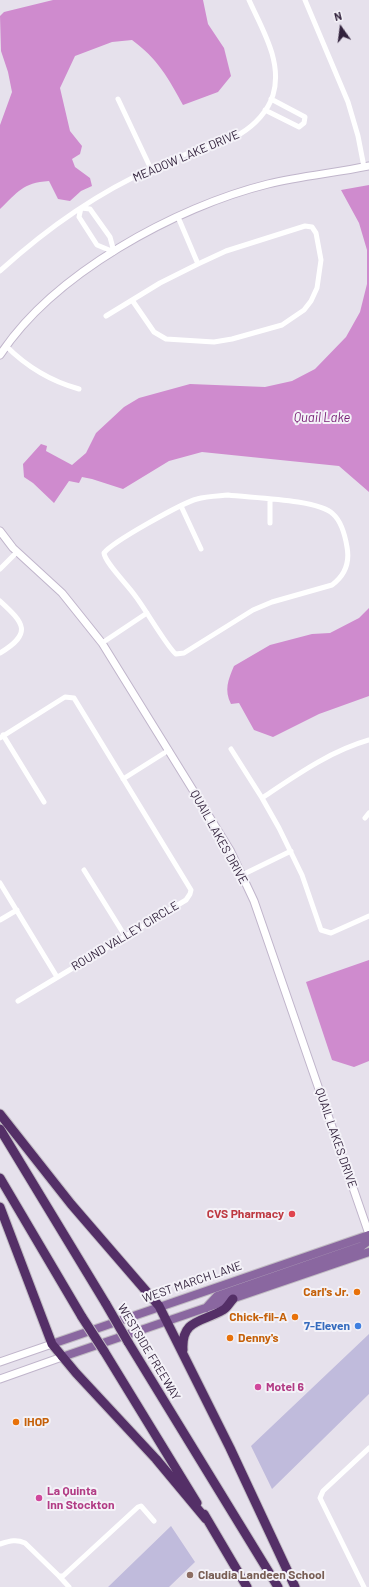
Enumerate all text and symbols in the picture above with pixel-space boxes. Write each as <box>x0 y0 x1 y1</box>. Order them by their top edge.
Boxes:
north arrow <box>321 8 361 48</box>
text: N <box>333 9 343 23</box>
street label: MEADOW LAKE DRIVE <box>131 127 241 185</box>
water label: Quail Lake <box>294 410 350 426</box>
street label: QUAIL LAKES DRIVE <box>187 788 251 886</box>
street label: ROUND VALLEY CIRCLE <box>69 898 181 974</box>
street label: QUAIL LAKES DRIVE <box>312 1086 360 1190</box>
place label: CVS Pharmacy <box>207 1207 284 1221</box>
marker: CVS Pharmacy <box>287 1209 297 1219</box>
street label: WEST MARCH LANE <box>140 1258 244 1306</box>
place label: Carl's Jr. <box>303 1285 349 1299</box>
marker: Carl's Jr. <box>352 1287 362 1297</box>
street label: WESTSIDE FREEWAY <box>115 1301 183 1403</box>
place label: Chick-fil-A <box>229 1310 287 1324</box>
marker: Chick-fil-A <box>290 1312 300 1322</box>
place label: 7-Eleven <box>304 1319 350 1333</box>
marker: 7-Eleven <box>353 1321 363 1331</box>
place label: Denny's <box>238 1331 279 1345</box>
marker: Denny's <box>225 1333 235 1343</box>
place label: Motel 6 <box>266 1380 304 1394</box>
marker: Motel 6 <box>253 1382 263 1392</box>
place label: IHOP <box>24 1415 49 1429</box>
marker: IHOP <box>11 1417 21 1427</box>
place label: La Quinta Inn Stockton <box>47 1484 115 1512</box>
marker: La Quinta Inn Stockton <box>34 1493 44 1503</box>
place label: Claudia Landeen School <box>198 1568 325 1582</box>
marker: Claudia Landeen School <box>185 1570 195 1580</box>

